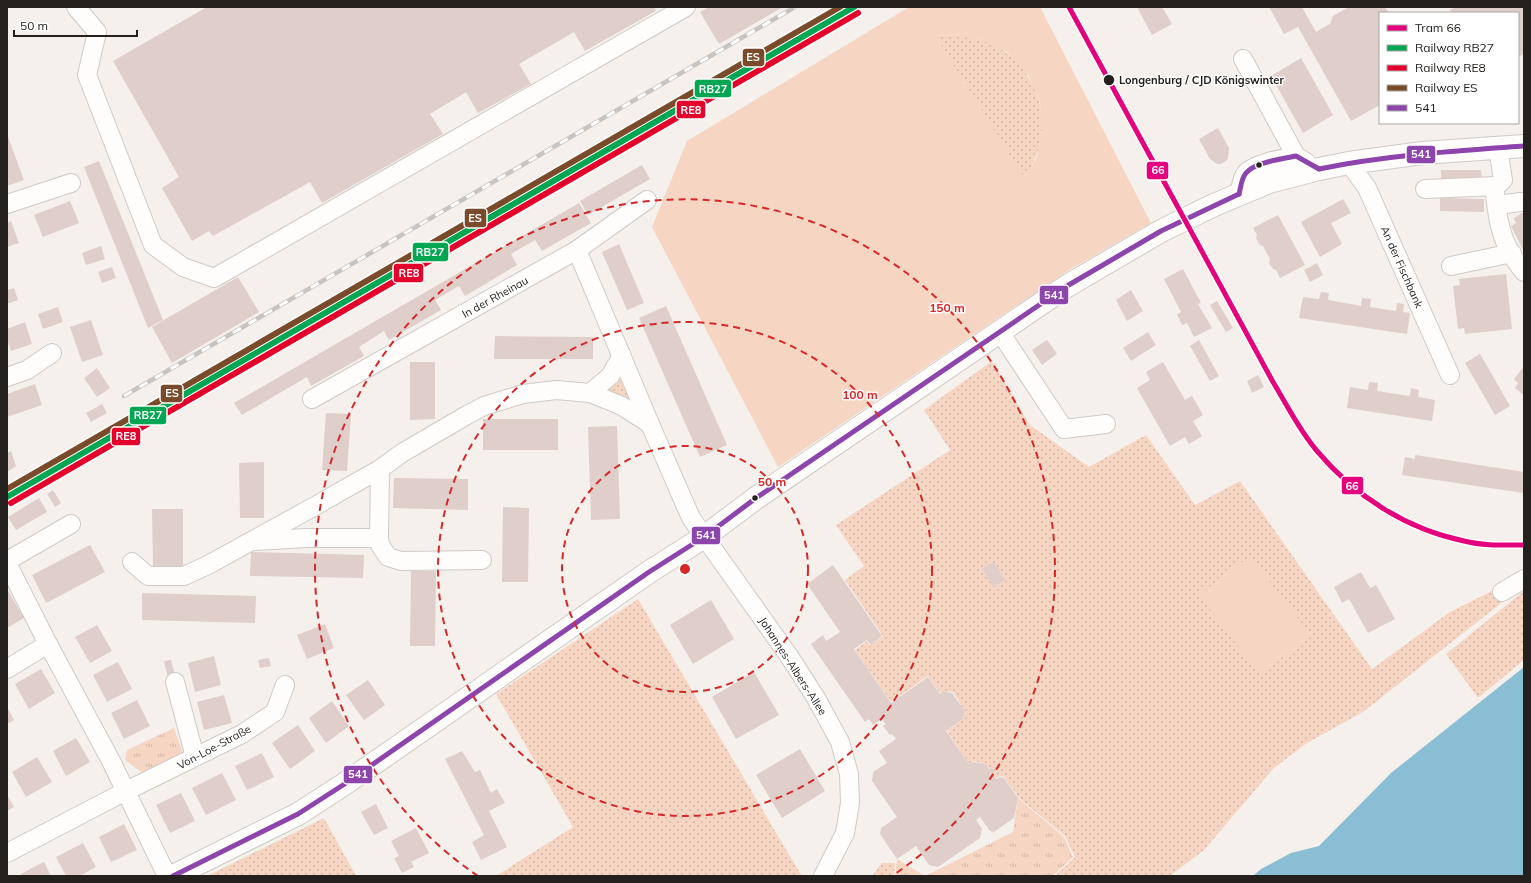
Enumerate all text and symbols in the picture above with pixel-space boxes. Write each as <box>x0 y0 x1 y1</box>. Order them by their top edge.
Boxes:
scale bar <box>14 12 137 38</box>
legend <box>1379 12 1519 124</box>
text: 50 m <box>20 18 48 33</box>
text: Tram 66 <box>1415 20 1461 35</box>
text: Railway RB27 <box>1415 40 1494 55</box>
line badge: ES <box>742 48 765 67</box>
text: ES <box>746 50 760 64</box>
text: Railway RE8 <box>1415 60 1486 75</box>
marker: Longenburg / CJD Königswinter <box>1102 73 1116 87</box>
place label: Longenburg / CJD Königswinter <box>1119 73 1284 87</box>
line badge: RB27 <box>694 79 732 98</box>
text: Railway ES <box>1415 80 1478 95</box>
text: RB27 <box>699 82 728 96</box>
line badge: RE8 <box>676 100 706 119</box>
text: 541 <box>1415 100 1437 115</box>
text: RE8 <box>681 103 702 117</box>
line badge: 541 <box>1406 145 1436 164</box>
text: 541 <box>1411 147 1431 161</box>
unlabelled marker <box>1254 160 1264 170</box>
line badge: 66 <box>1146 161 1169 180</box>
text: 66 <box>1151 163 1165 177</box>
line badge: ES <box>464 208 487 228</box>
text: ES <box>468 211 482 225</box>
street label: An der Fischbank <box>1378 224 1426 310</box>
line badge: RB27 <box>412 242 449 262</box>
text: RB27 <box>416 245 445 259</box>
line badge: RE8 <box>393 263 424 283</box>
text: RE8 <box>399 266 420 280</box>
street label: In der Rheinau <box>459 273 531 321</box>
line badge: 541 <box>1039 285 1069 305</box>
text: 541 <box>1044 288 1064 302</box>
text: 150 m <box>929 300 965 315</box>
line badge: ES <box>160 384 183 403</box>
text: ES <box>165 386 179 400</box>
text: 100 m <box>842 387 878 402</box>
line badge: RB27 <box>129 406 167 425</box>
text: RB27 <box>134 408 163 422</box>
line badge: RE8 <box>111 427 141 446</box>
text: RE8 <box>116 429 137 443</box>
text: 50 m <box>758 474 786 489</box>
line badge: 66 <box>1341 476 1364 495</box>
text: 66 <box>1345 479 1359 493</box>
unlabelled marker <box>750 493 760 503</box>
line badge: 541 <box>691 526 721 545</box>
text: 541 <box>696 528 716 542</box>
centre of rings <box>678 562 692 576</box>
street label: Johannes-Albers-Allee <box>756 614 830 718</box>
street label: Von-Loe-Straße <box>175 722 253 772</box>
line badge: 541 <box>343 765 373 784</box>
text: 541 <box>348 767 368 781</box>

